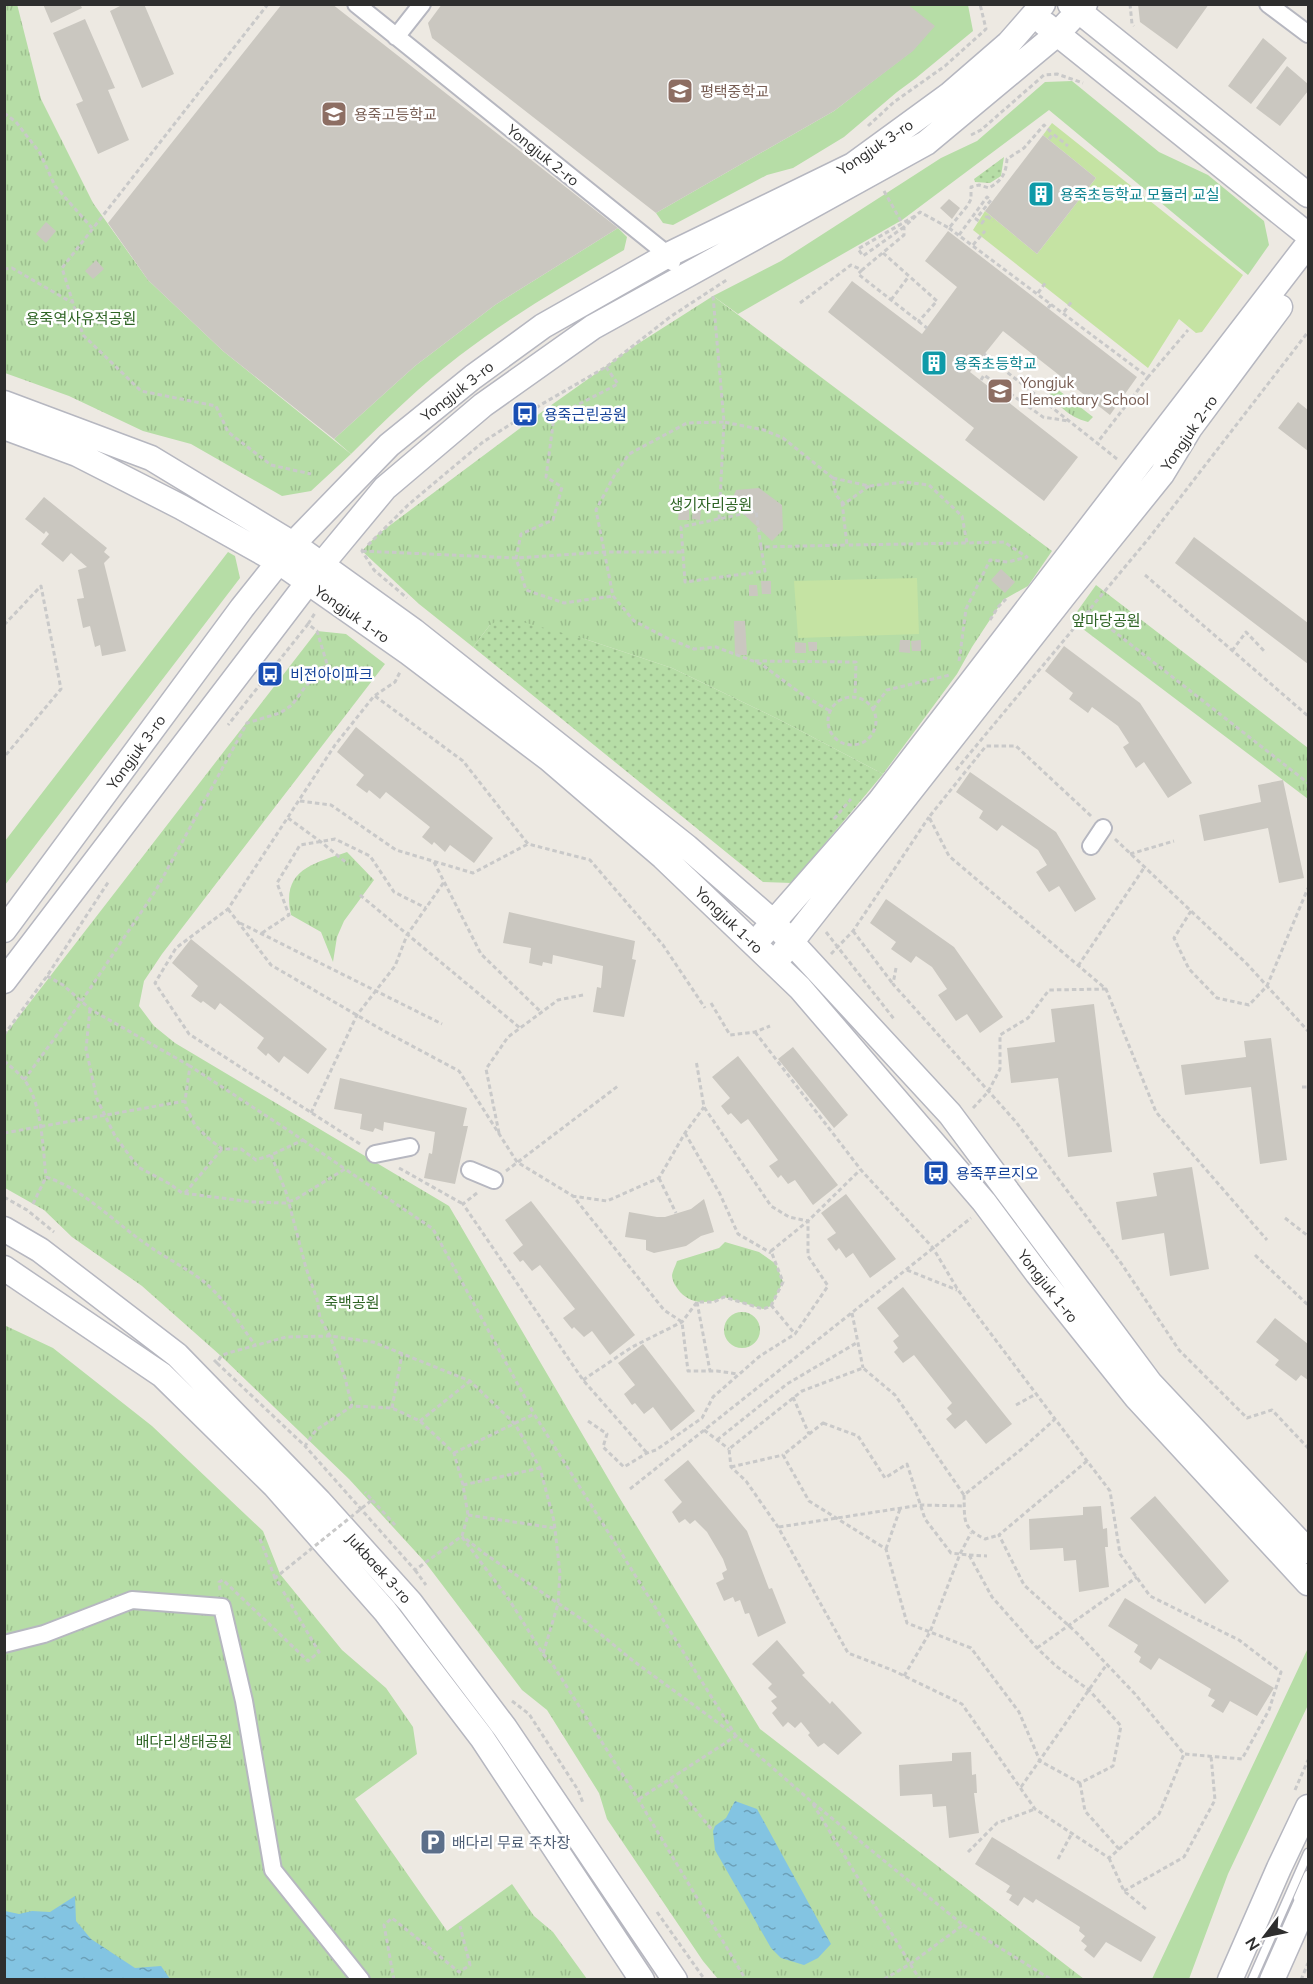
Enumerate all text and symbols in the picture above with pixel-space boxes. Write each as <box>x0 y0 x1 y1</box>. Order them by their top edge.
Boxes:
school or university icon: 평택중학교 <box>665 76 695 106</box>
place label: 평택중학교 <box>700 82 769 101</box>
school or university icon: 용죽고등학교 <box>319 99 349 129</box>
place label: 용죽고등학교 <box>354 105 437 124</box>
street label: Yongjuk 3-ro <box>833 115 917 180</box>
street label: Yongjuk 2-ro <box>502 119 583 190</box>
building icon: 용죽초등학교 모듈러 교실 <box>1026 179 1056 209</box>
place label: 용죽초등학교 모듈러 교실 <box>1060 185 1220 204</box>
park label: 용죽역사유적공원 <box>26 309 136 328</box>
building icon: 용죽초등학교 <box>919 348 949 378</box>
place label: 용죽초등학교 <box>954 354 1037 373</box>
street label: Yongjuk 3-ro <box>416 357 497 426</box>
place label: Yongjuk Elementary School <box>1019 373 1149 409</box>
school or university icon: Yongjuk Elementary School <box>985 376 1015 406</box>
street label: Yongjuk 2-ro <box>1156 391 1221 475</box>
bus stop icon: 용죽근린공원 <box>510 399 540 429</box>
place label: 용죽근린공원 <box>544 405 627 424</box>
park label: 생기자리공원 <box>670 495 752 514</box>
street label: Yongjuk 1-ro <box>310 581 393 647</box>
park label: 앞마당공원 <box>1071 611 1141 630</box>
bus stop icon: 비전아이파크 <box>255 659 285 689</box>
place label: 비전아이파크 <box>290 665 373 684</box>
street label: Yongjuk 3-ro <box>102 711 169 794</box>
street label: Yongjuk 1-ro <box>690 882 767 957</box>
bus stop icon: 용죽푸르지오 <box>921 1158 951 1188</box>
place label: 용죽푸르지오 <box>956 1164 1039 1183</box>
street label: Yongjuk 1-ro <box>1013 1245 1082 1326</box>
park label: 죽백공원 <box>324 1293 380 1312</box>
street label: Jukbaek 3-ro <box>342 1529 416 1607</box>
park label: 배다리생태공원 <box>136 1732 232 1751</box>
parking icon: 배다리 무료 주차장 <box>418 1827 448 1857</box>
place label: 배다리 무료 주차장 <box>452 1833 570 1852</box>
north arrow <box>1235 1906 1295 1966</box>
text: N <box>1241 1934 1264 1954</box>

